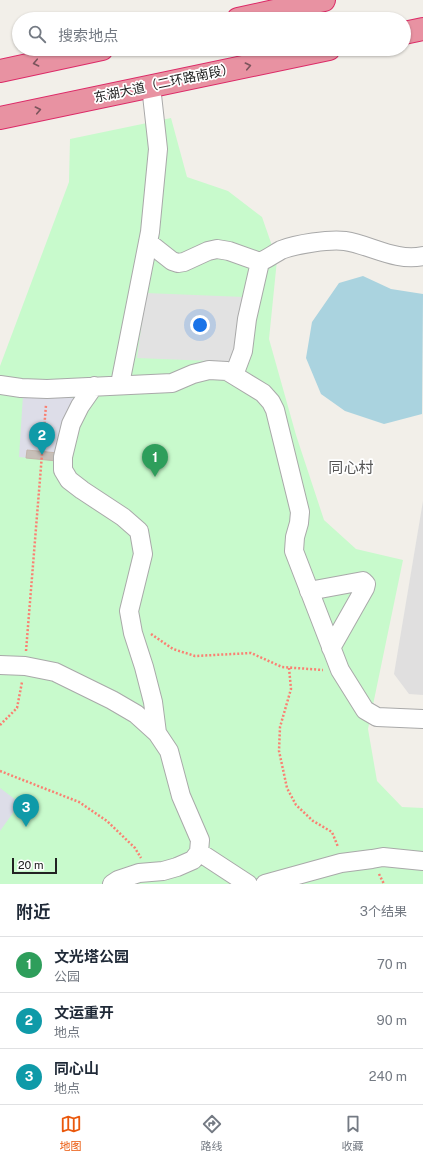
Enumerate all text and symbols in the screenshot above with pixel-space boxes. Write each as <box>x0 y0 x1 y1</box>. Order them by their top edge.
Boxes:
search box <box>12 12 411 56</box>
icon: search <box>26 23 48 45</box>
text: 搜索地点 <box>58 27 118 44</box>
one-way arrow <box>33 59 39 67</box>
street label: 东湖大道（二环路南段） <box>92 61 236 105</box>
one-way arrow <box>245 62 251 71</box>
one-way arrow <box>35 106 41 114</box>
your location <box>190 315 210 335</box>
pin: 2 <box>29 422 55 455</box>
pin: 1 <box>142 444 168 477</box>
district label: 同心村 <box>328 459 374 476</box>
pin: 3 <box>13 794 39 827</box>
scale bar <box>12 856 57 875</box>
text: 20 m <box>18 859 43 871</box>
text: 附近 <box>16 902 50 922</box>
text: 3个结果 <box>360 904 407 919</box>
text: 文光塔公园 <box>54 948 129 965</box>
text: 1 <box>26 957 32 972</box>
text: 70 m <box>377 957 407 972</box>
text: 公园 <box>54 969 80 984</box>
text: 文运重开 <box>54 1004 114 1021</box>
text: 2 <box>25 1013 33 1028</box>
text: 90 m <box>377 1013 407 1028</box>
text: 地点 <box>54 1025 80 1040</box>
text: 同心山 <box>54 1060 99 1077</box>
text: 3 <box>25 1069 33 1084</box>
text: 240 m <box>369 1069 407 1084</box>
text: 地点 <box>54 1081 80 1096</box>
tab: 地图 <box>60 1113 82 1153</box>
tab: 路线 <box>201 1113 223 1153</box>
tab: 收藏 <box>342 1113 364 1153</box>

